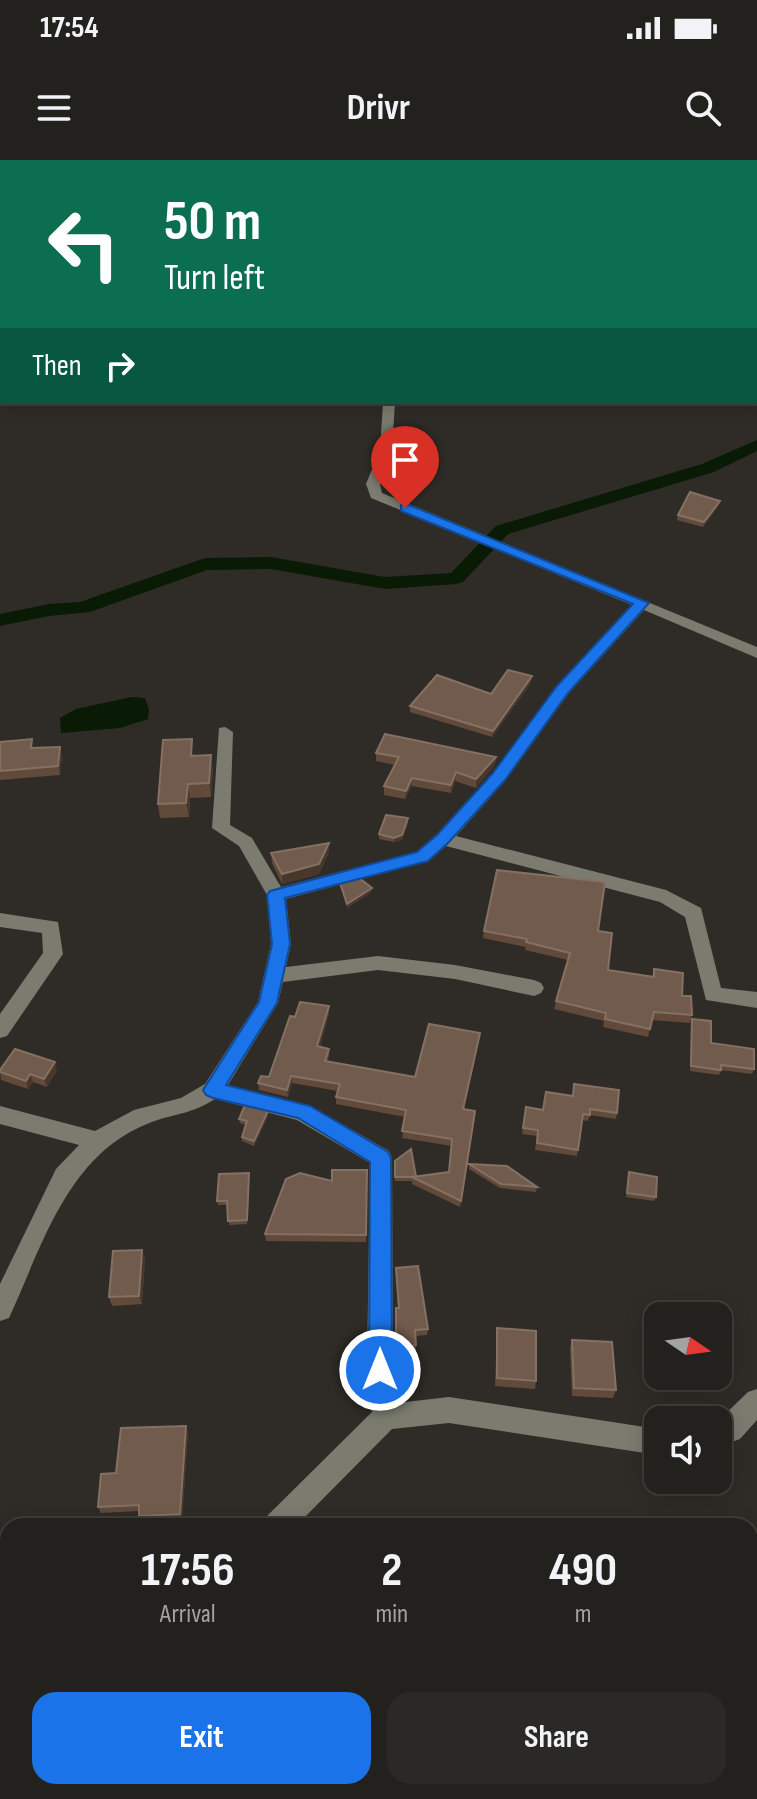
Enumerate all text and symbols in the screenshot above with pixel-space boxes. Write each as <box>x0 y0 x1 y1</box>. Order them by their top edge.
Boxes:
text: 17:54 <box>40 10 98 46</box>
icon: menu <box>32 86 76 130</box>
icon: search <box>681 86 725 130</box>
text: Drivr <box>347 87 410 130</box>
text: 50 m <box>164 189 261 256</box>
icon: left <box>32 192 136 296</box>
text: Turn left <box>164 257 265 300</box>
icon: right <box>98 344 142 388</box>
text: Then <box>32 348 82 384</box>
pin <box>371 426 439 508</box>
icon: arrive <box>383 438 427 482</box>
north arrow <box>644 1302 732 1390</box>
map controls <box>644 1302 732 1494</box>
position arrow <box>338 1328 422 1412</box>
button: sound <box>644 1406 732 1494</box>
text: 17:56 <box>141 1542 235 1599</box>
text: 2 <box>381 1542 402 1599</box>
text: 490 <box>549 1542 617 1599</box>
text: Arrival <box>160 1599 216 1630</box>
text: min <box>375 1599 408 1630</box>
text: m <box>575 1599 591 1630</box>
button: Exit <box>32 1692 371 1784</box>
button: Share <box>387 1692 726 1784</box>

